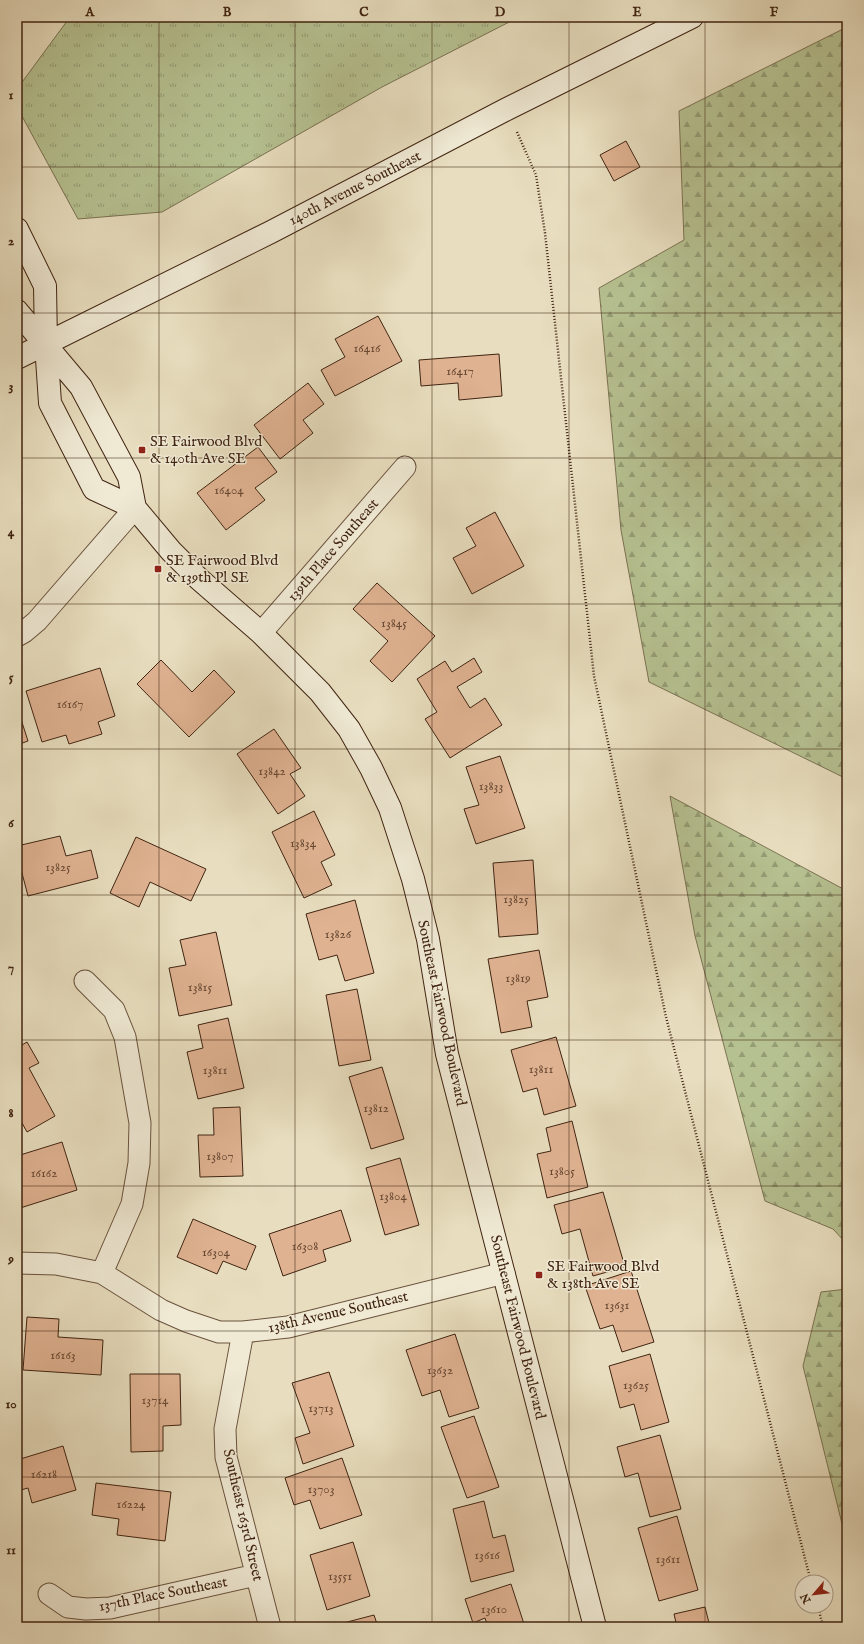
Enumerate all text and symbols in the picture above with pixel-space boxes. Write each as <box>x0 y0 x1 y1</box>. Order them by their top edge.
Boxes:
text: A <box>85 4 96 21</box>
text: B <box>223 4 232 21</box>
text: C <box>359 4 369 21</box>
text: D <box>495 4 506 21</box>
text: E <box>632 4 642 21</box>
text: F <box>770 4 779 21</box>
text: 1 <box>9 87 14 104</box>
street label: 140th Avenue Southeast <box>286 146 424 230</box>
text: 2 <box>8 233 14 250</box>
house number: 16416 <box>353 340 381 357</box>
house number: 16417 <box>446 363 474 380</box>
text: 3 <box>9 378 14 395</box>
place label: SE Fairwood Blvd & 140th Ave SE <box>150 432 263 468</box>
marker: SE Fairwood Blvd & 140th Ave SE <box>137 445 147 455</box>
house number: 16404 <box>214 482 244 499</box>
street label: 139th Place Southeast <box>283 495 383 605</box>
text: 4 <box>8 524 15 541</box>
place label: SE Fairwood Blvd & 139th Pl SE <box>166 551 279 587</box>
marker: SE Fairwood Blvd & 139th Pl SE <box>153 564 163 574</box>
house number: 13845 <box>381 615 407 632</box>
text: 5 <box>9 669 14 686</box>
house number: 16167 <box>57 696 83 713</box>
house number: 13842 <box>258 763 286 780</box>
house number: 13833 <box>479 778 503 795</box>
text: 6 <box>8 815 14 832</box>
house number: 13834 <box>290 835 317 852</box>
house number: 13825 <box>45 859 71 876</box>
house number: 13825 <box>503 891 529 908</box>
street label: Southeast Fairwood Boulevard <box>413 918 471 1109</box>
house number: 13826 <box>325 926 352 943</box>
text: 7 <box>8 960 14 977</box>
house number: 13819 <box>505 970 531 987</box>
house number: 13815 <box>188 979 212 996</box>
house number: 13811 <box>529 1061 553 1078</box>
house number: 13811 <box>203 1062 227 1079</box>
house number: 13812 <box>363 1100 389 1117</box>
text: 8 <box>8 1105 14 1122</box>
house number: 13807 <box>206 1148 234 1165</box>
house number: 13805 <box>549 1163 575 1180</box>
house number: 16162 <box>31 1165 57 1182</box>
house number: 13804 <box>379 1188 407 1205</box>
street label: Southeast Fairwood Boulevard <box>486 1233 550 1422</box>
house number: 16308 <box>292 1238 318 1255</box>
house number: 16304 <box>202 1244 231 1261</box>
text: 9 <box>7 1251 14 1268</box>
place label: SE Fairwood Blvd & 138th Ave SE <box>547 1257 660 1293</box>
marker: SE Fairwood Blvd & 138th Ave SE <box>534 1270 544 1280</box>
street label: 138th Avenue Southeast <box>266 1287 410 1337</box>
house number: 13631 <box>605 1297 630 1314</box>
house number: 16163 <box>50 1347 76 1364</box>
house number: 13632 <box>427 1362 453 1379</box>
house number: 13625 <box>623 1377 649 1394</box>
house number: 13714 <box>142 1392 169 1409</box>
text: 10 <box>5 1396 17 1413</box>
house number: 13713 <box>308 1400 334 1417</box>
street label: Southeast 163rd Street <box>219 1447 267 1583</box>
house number: 16218 <box>31 1466 57 1483</box>
house number: 13703 <box>307 1481 335 1498</box>
house number: 16224 <box>117 1496 146 1513</box>
text: 11 <box>6 1542 16 1559</box>
house number: 13616 <box>474 1547 500 1564</box>
house number: 13611 <box>656 1551 681 1568</box>
house number: 13551 <box>328 1568 352 1585</box>
street label: 137th Place Southeast <box>97 1572 229 1616</box>
north arrow <box>794 1574 834 1614</box>
text: N <box>797 1590 815 1607</box>
house number: 13610 <box>481 1601 507 1618</box>

